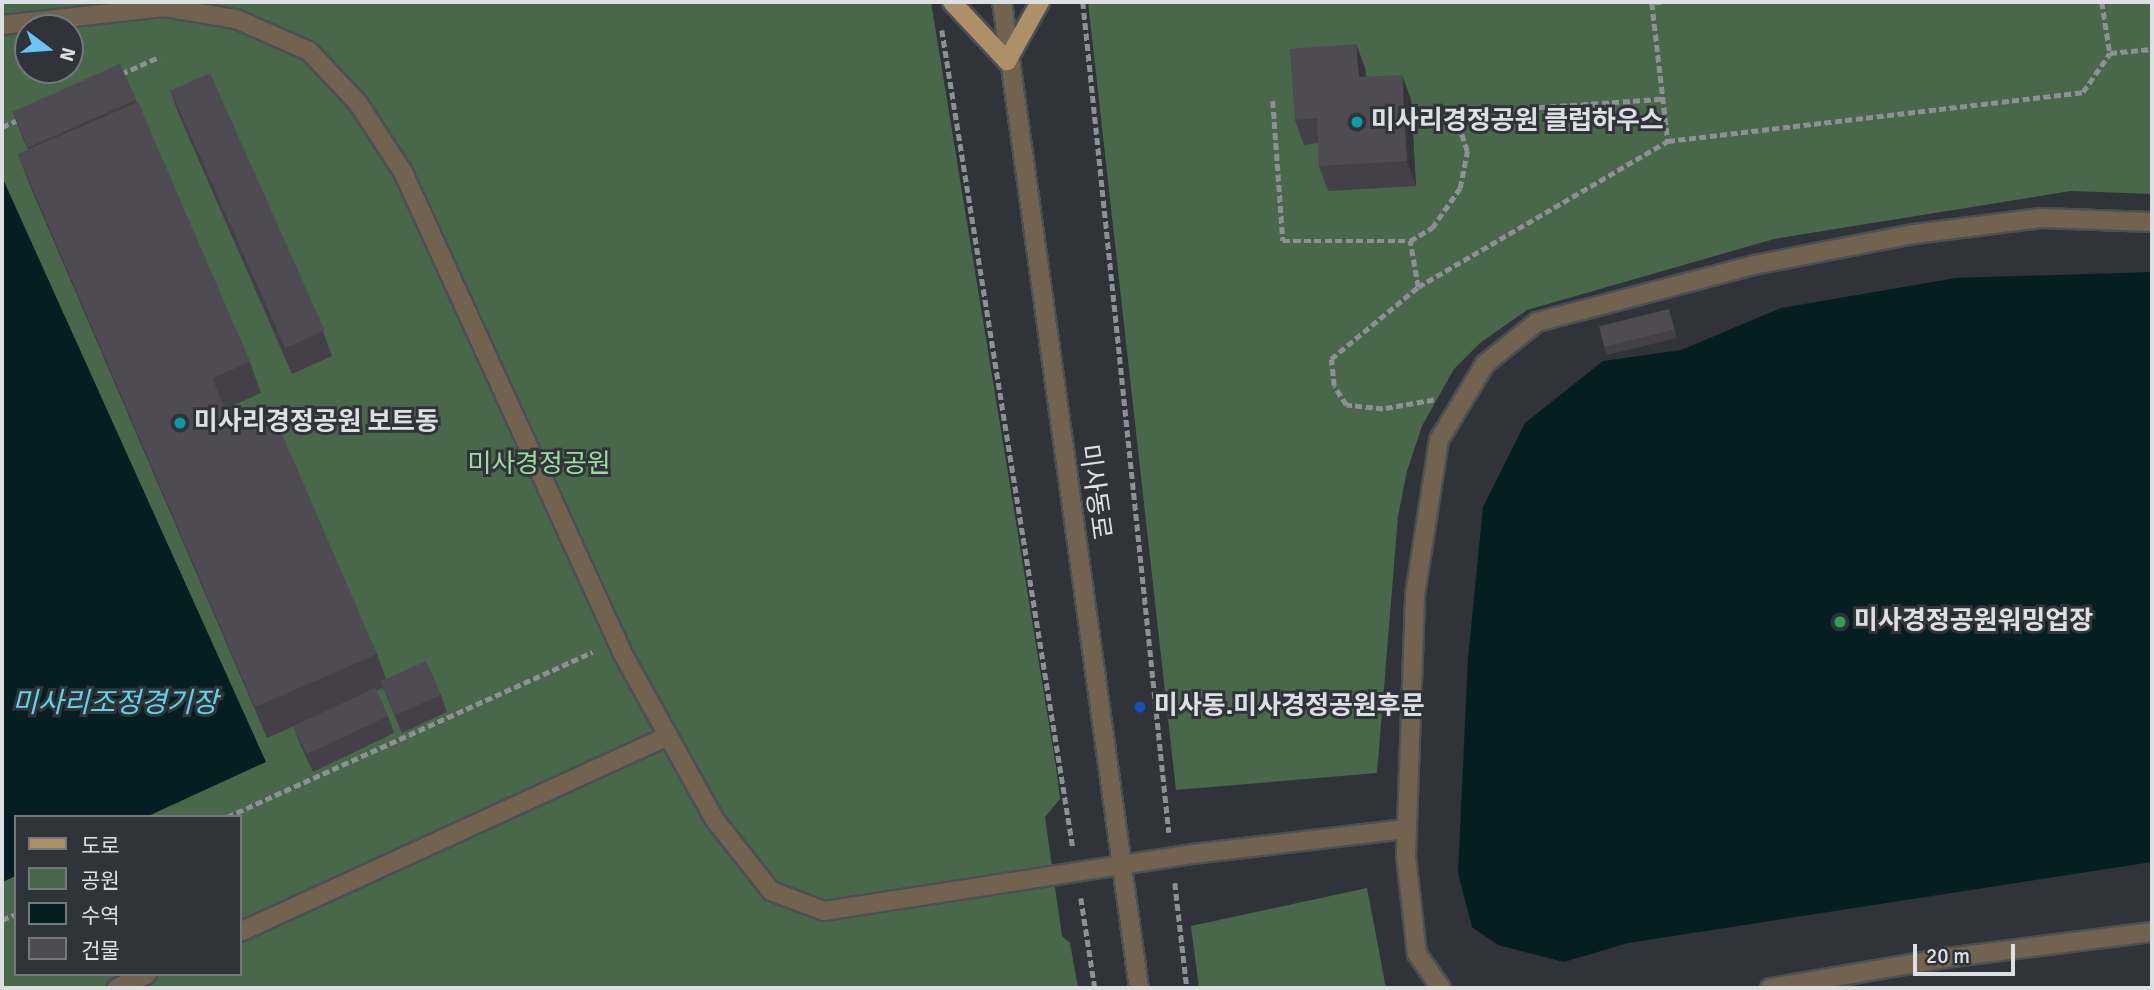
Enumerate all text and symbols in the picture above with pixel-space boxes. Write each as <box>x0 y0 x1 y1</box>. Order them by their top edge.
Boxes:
north arrow <box>14 14 84 84</box>
text: N <box>54 45 81 64</box>
place label: 미사리경정공원 클럽하우스 <box>1371 106 1664 138</box>
marker: 미사리경정공원 클럽하우스 <box>1349 114 1365 130</box>
place label: 미사리경정공원 보트동 <box>194 407 439 439</box>
marker: 미사리경정공원 보트동 <box>172 415 188 431</box>
street label: 미사동로 <box>1072 442 1116 542</box>
park label: 미사경정공원 <box>467 449 611 481</box>
place label: 미사경정공원워밍업장 <box>1854 606 2093 638</box>
marker: 미사경정공원워밍업장 <box>1832 614 1848 630</box>
water label: 미사리조정경기장 <box>12 686 218 720</box>
place label: 미사동.미사경정공원후문 <box>1154 691 1425 723</box>
marker: 미사동.미사경정공원후문 <box>1132 699 1148 715</box>
legend <box>14 815 242 976</box>
text: 도로 <box>81 833 120 859</box>
text: 공원 <box>81 868 120 894</box>
text: 수역 <box>81 903 120 929</box>
scale bar <box>1916 930 2018 974</box>
text: 건물 <box>81 938 120 964</box>
text: 20 m <box>1926 943 1970 969</box>

